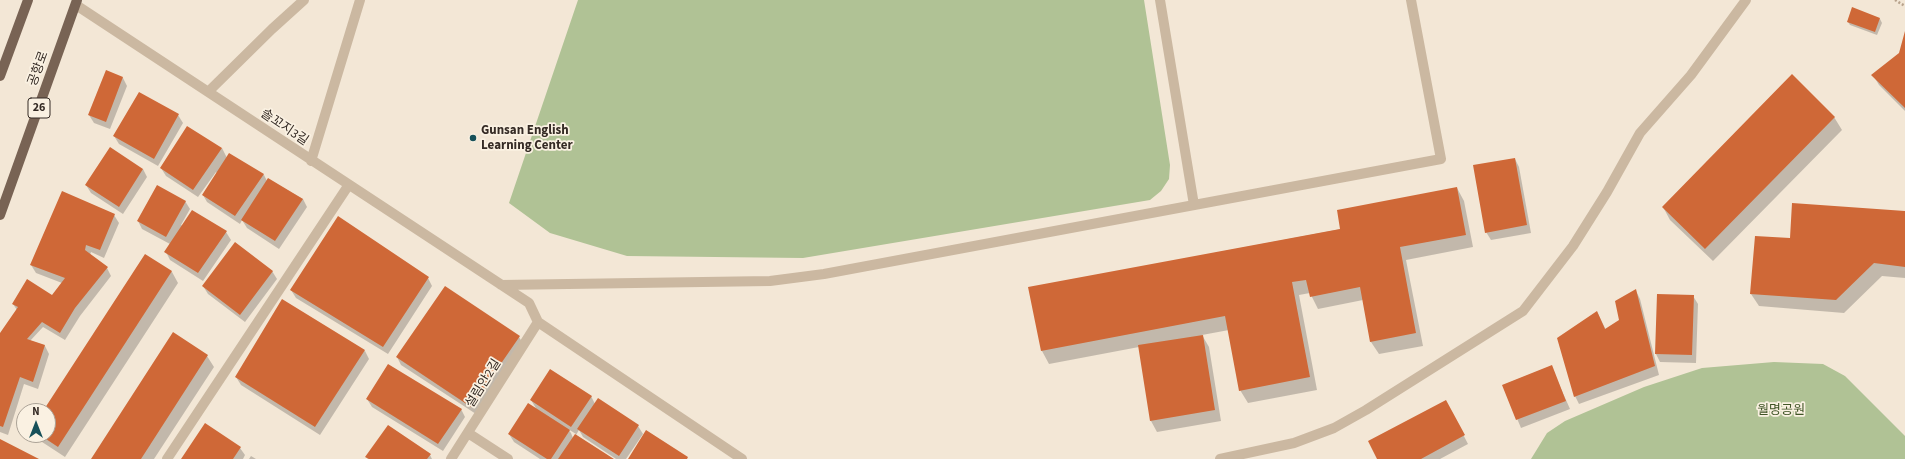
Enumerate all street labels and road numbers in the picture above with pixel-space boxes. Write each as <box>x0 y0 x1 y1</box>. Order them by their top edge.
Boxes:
street label: 공항로 <box>26 49 52 89</box>
road number: 26 <box>28 98 50 118</box>
street label: 솔꼬지3길 <box>257 106 311 150</box>
street label: 설림안2길 <box>463 357 505 411</box>

